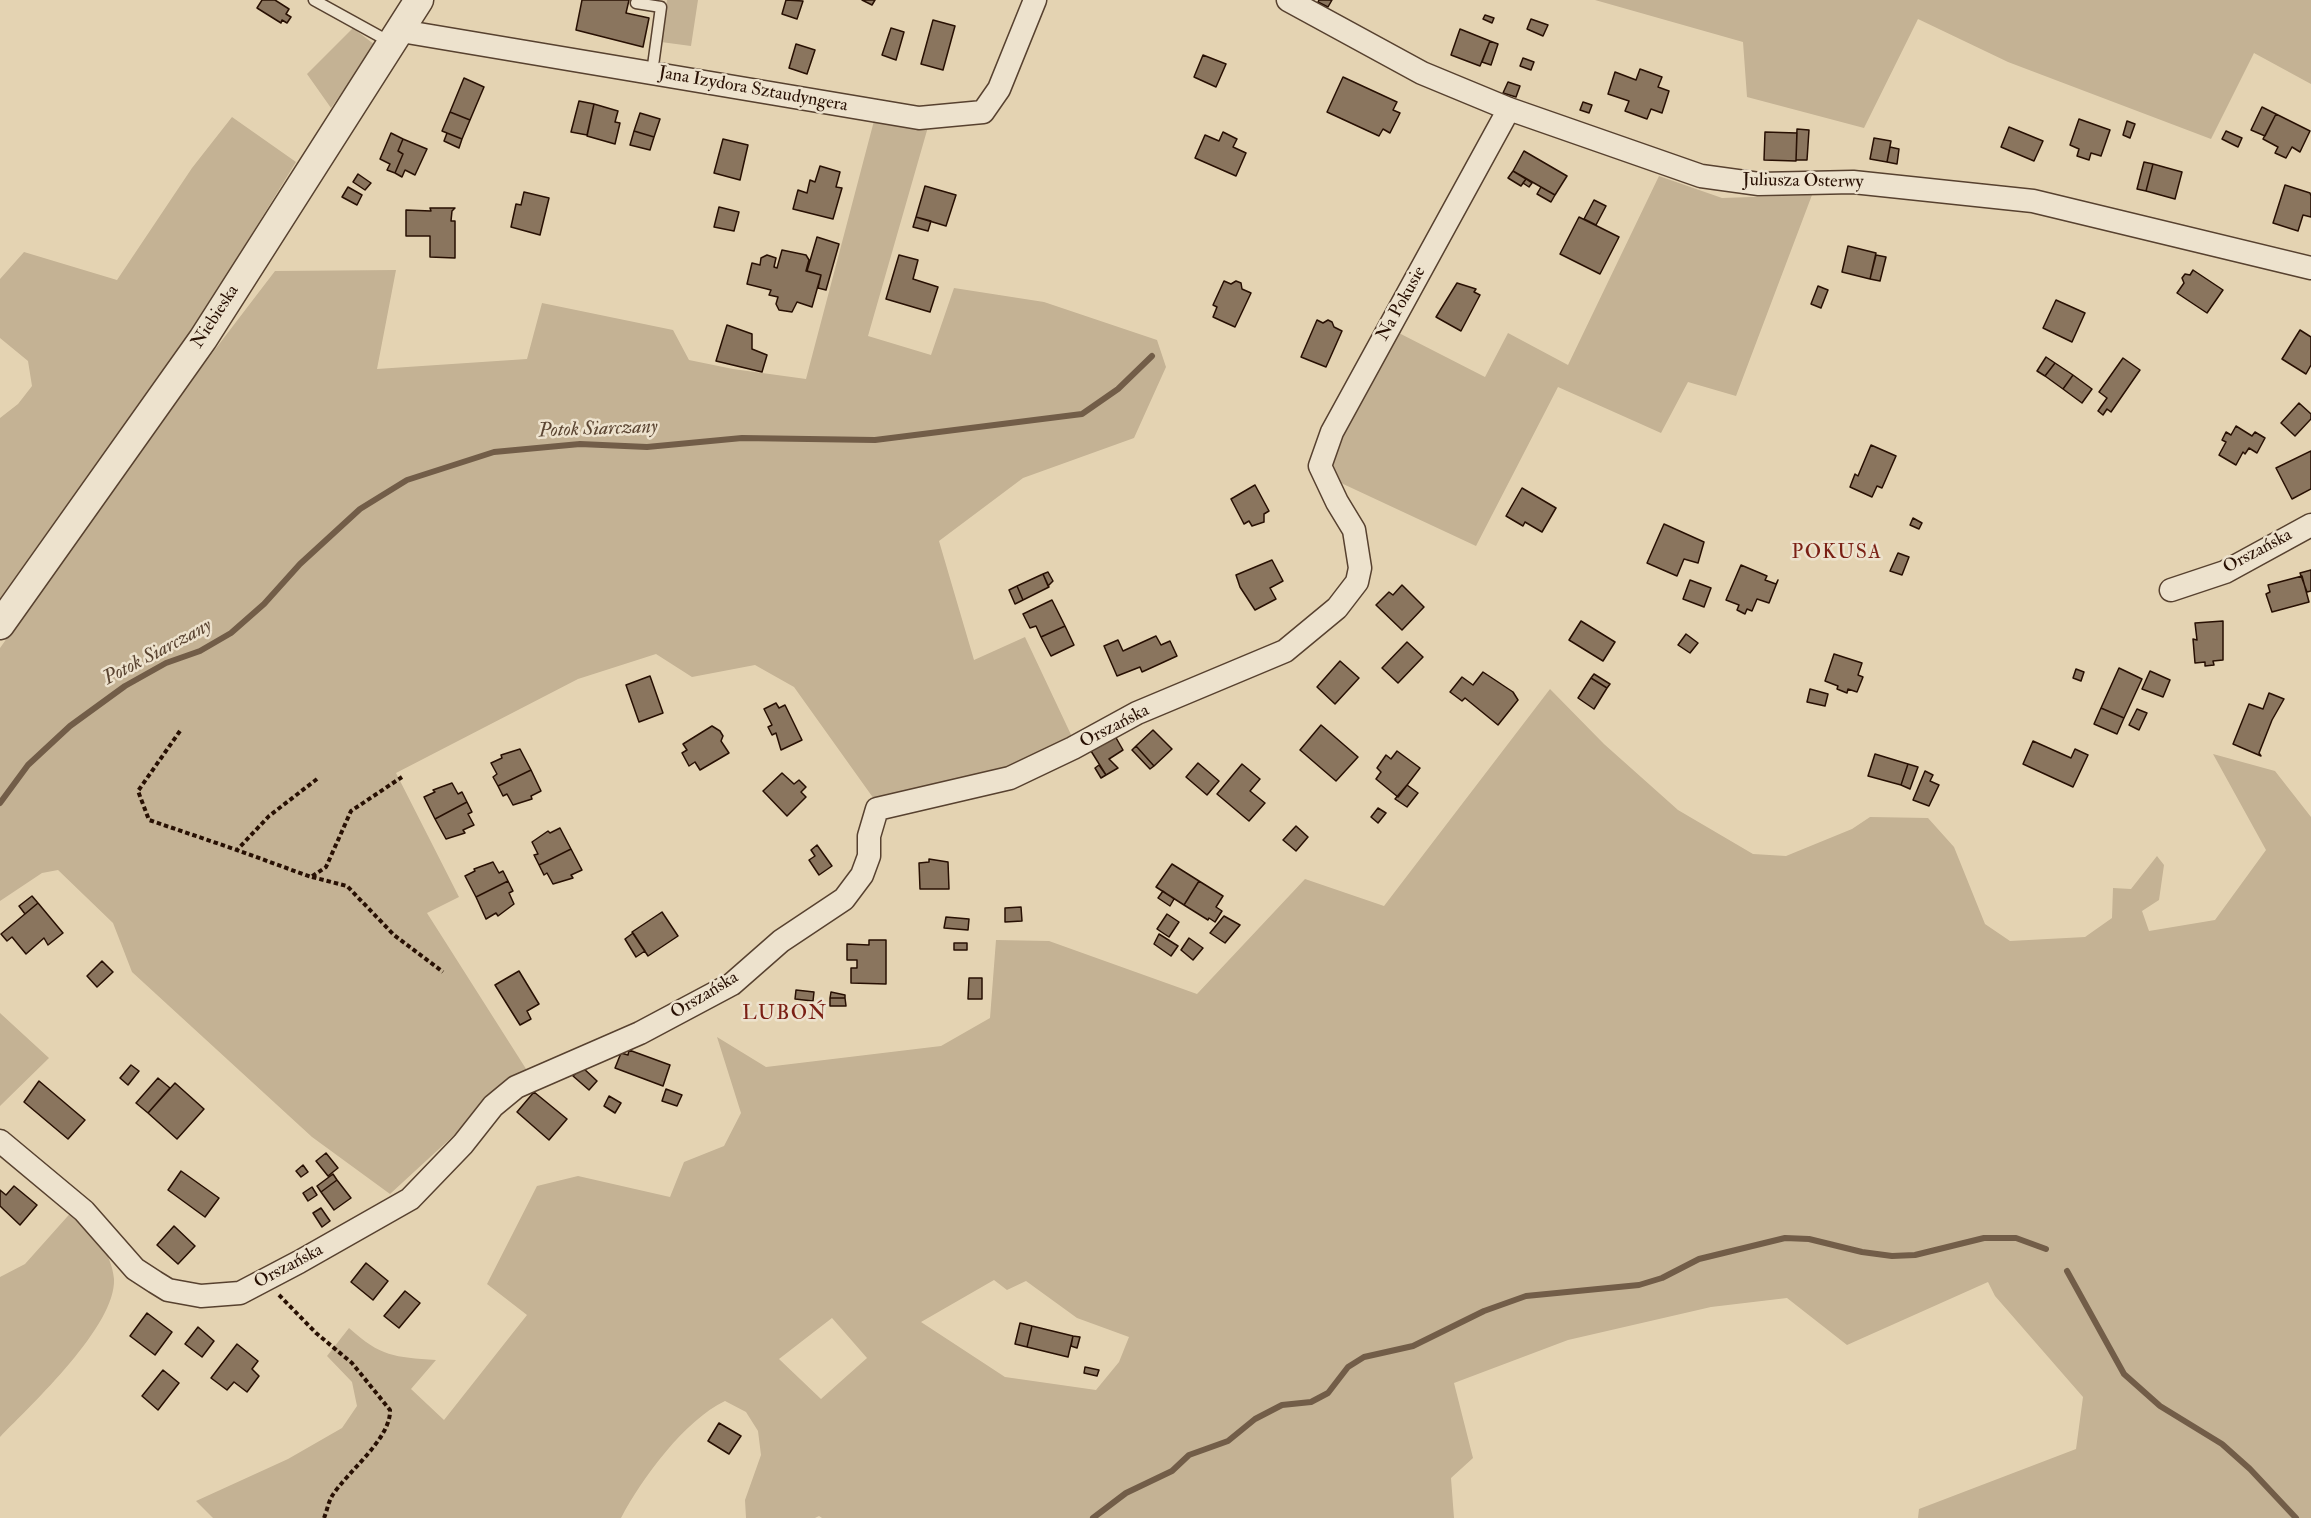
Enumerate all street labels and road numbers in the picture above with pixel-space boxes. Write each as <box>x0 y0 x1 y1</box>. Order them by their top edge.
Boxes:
street label: Jana Izydora Sztaudyngera <box>657 63 849 117</box>
street label: Juliusza Osterwy <box>1742 170 1864 194</box>
street label: Na Pokusie <box>1373 263 1431 345</box>
street label: Niebieska <box>188 281 244 353</box>
street label: Orszańska <box>2220 525 2296 579</box>
street label: Orszańska <box>1077 700 1153 754</box>
street label: Orszańska <box>667 967 743 1025</box>
street label: Orszańska <box>251 1240 327 1294</box>

